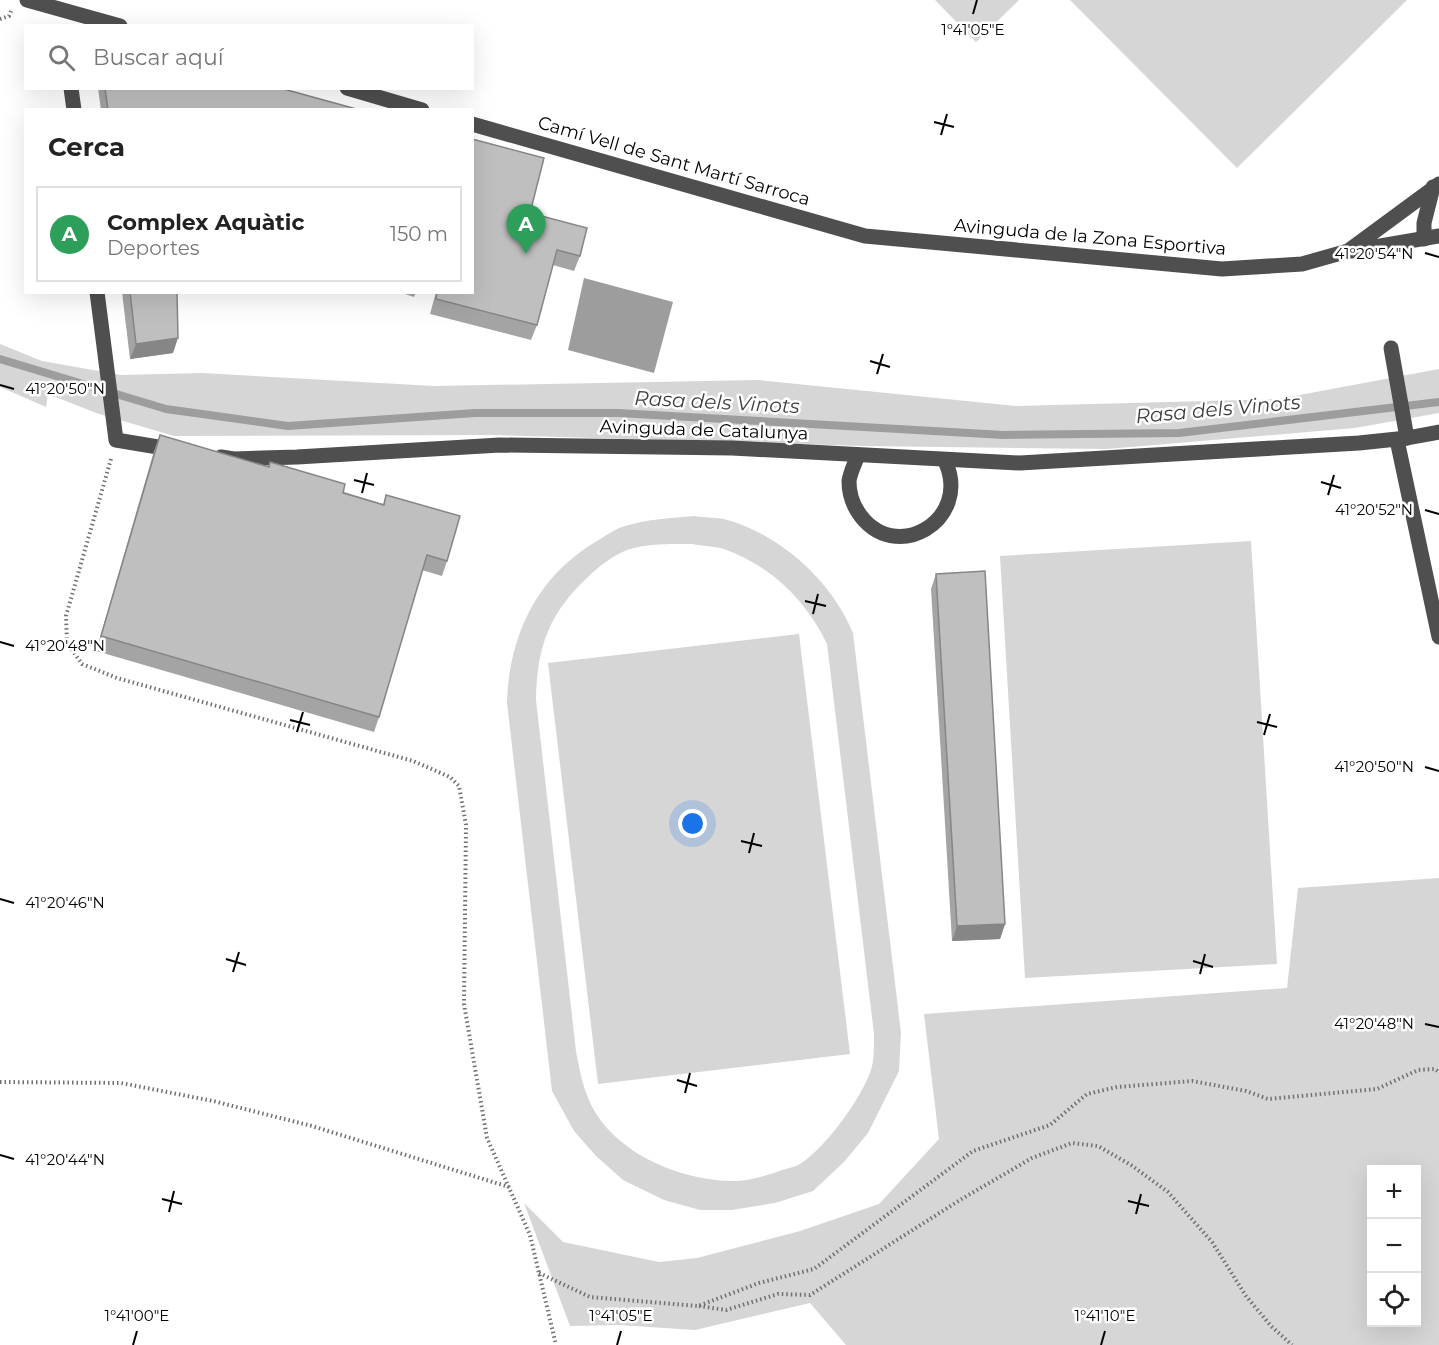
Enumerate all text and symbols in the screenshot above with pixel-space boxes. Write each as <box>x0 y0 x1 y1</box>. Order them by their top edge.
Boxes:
text: 1°41'05"E <box>941 20 1005 39</box>
search box <box>24 24 474 90</box>
icon: search <box>45 41 78 74</box>
text: Buscar aquí <box>93 44 224 71</box>
street label: Camí Vell de Sant Martí Sarroca <box>535 112 813 210</box>
text: Cerca <box>48 131 125 163</box>
pin: A <box>506 204 546 254</box>
text: Complex Aquàtic <box>107 209 304 236</box>
street label: Avinguda de la Zona Esportiva <box>953 214 1227 260</box>
text: A <box>62 222 77 246</box>
text: 150 m <box>390 222 448 246</box>
text: Deportes <box>107 236 200 260</box>
text: 41°20'54"N <box>1334 244 1414 263</box>
text: 41°20'50"N <box>25 379 105 398</box>
water label: Rasa dels Vinots <box>634 386 801 418</box>
water label: Rasa dels Vinots <box>1134 390 1302 428</box>
street label: Avinguda de Catalunya <box>599 415 809 445</box>
text: 41°20'52"N <box>1335 500 1413 519</box>
text: 41°20'48"N <box>25 636 105 655</box>
text: 41°20'50"N <box>1334 757 1414 776</box>
your location <box>678 809 707 838</box>
text: 41°20'46"N <box>25 893 105 912</box>
text: 41°20'48"N <box>1334 1014 1414 1033</box>
text: 41°20'44"N <box>25 1150 105 1169</box>
map controls <box>1367 1165 1421 1327</box>
button: + <box>1367 1165 1421 1219</box>
button: − <box>1367 1219 1421 1273</box>
button: locate <box>1367 1273 1421 1327</box>
text: 1°41'00"E <box>105 1306 169 1325</box>
text: 1°41'05"E <box>589 1306 653 1325</box>
text: 1°41'10"E <box>1075 1306 1135 1325</box>

